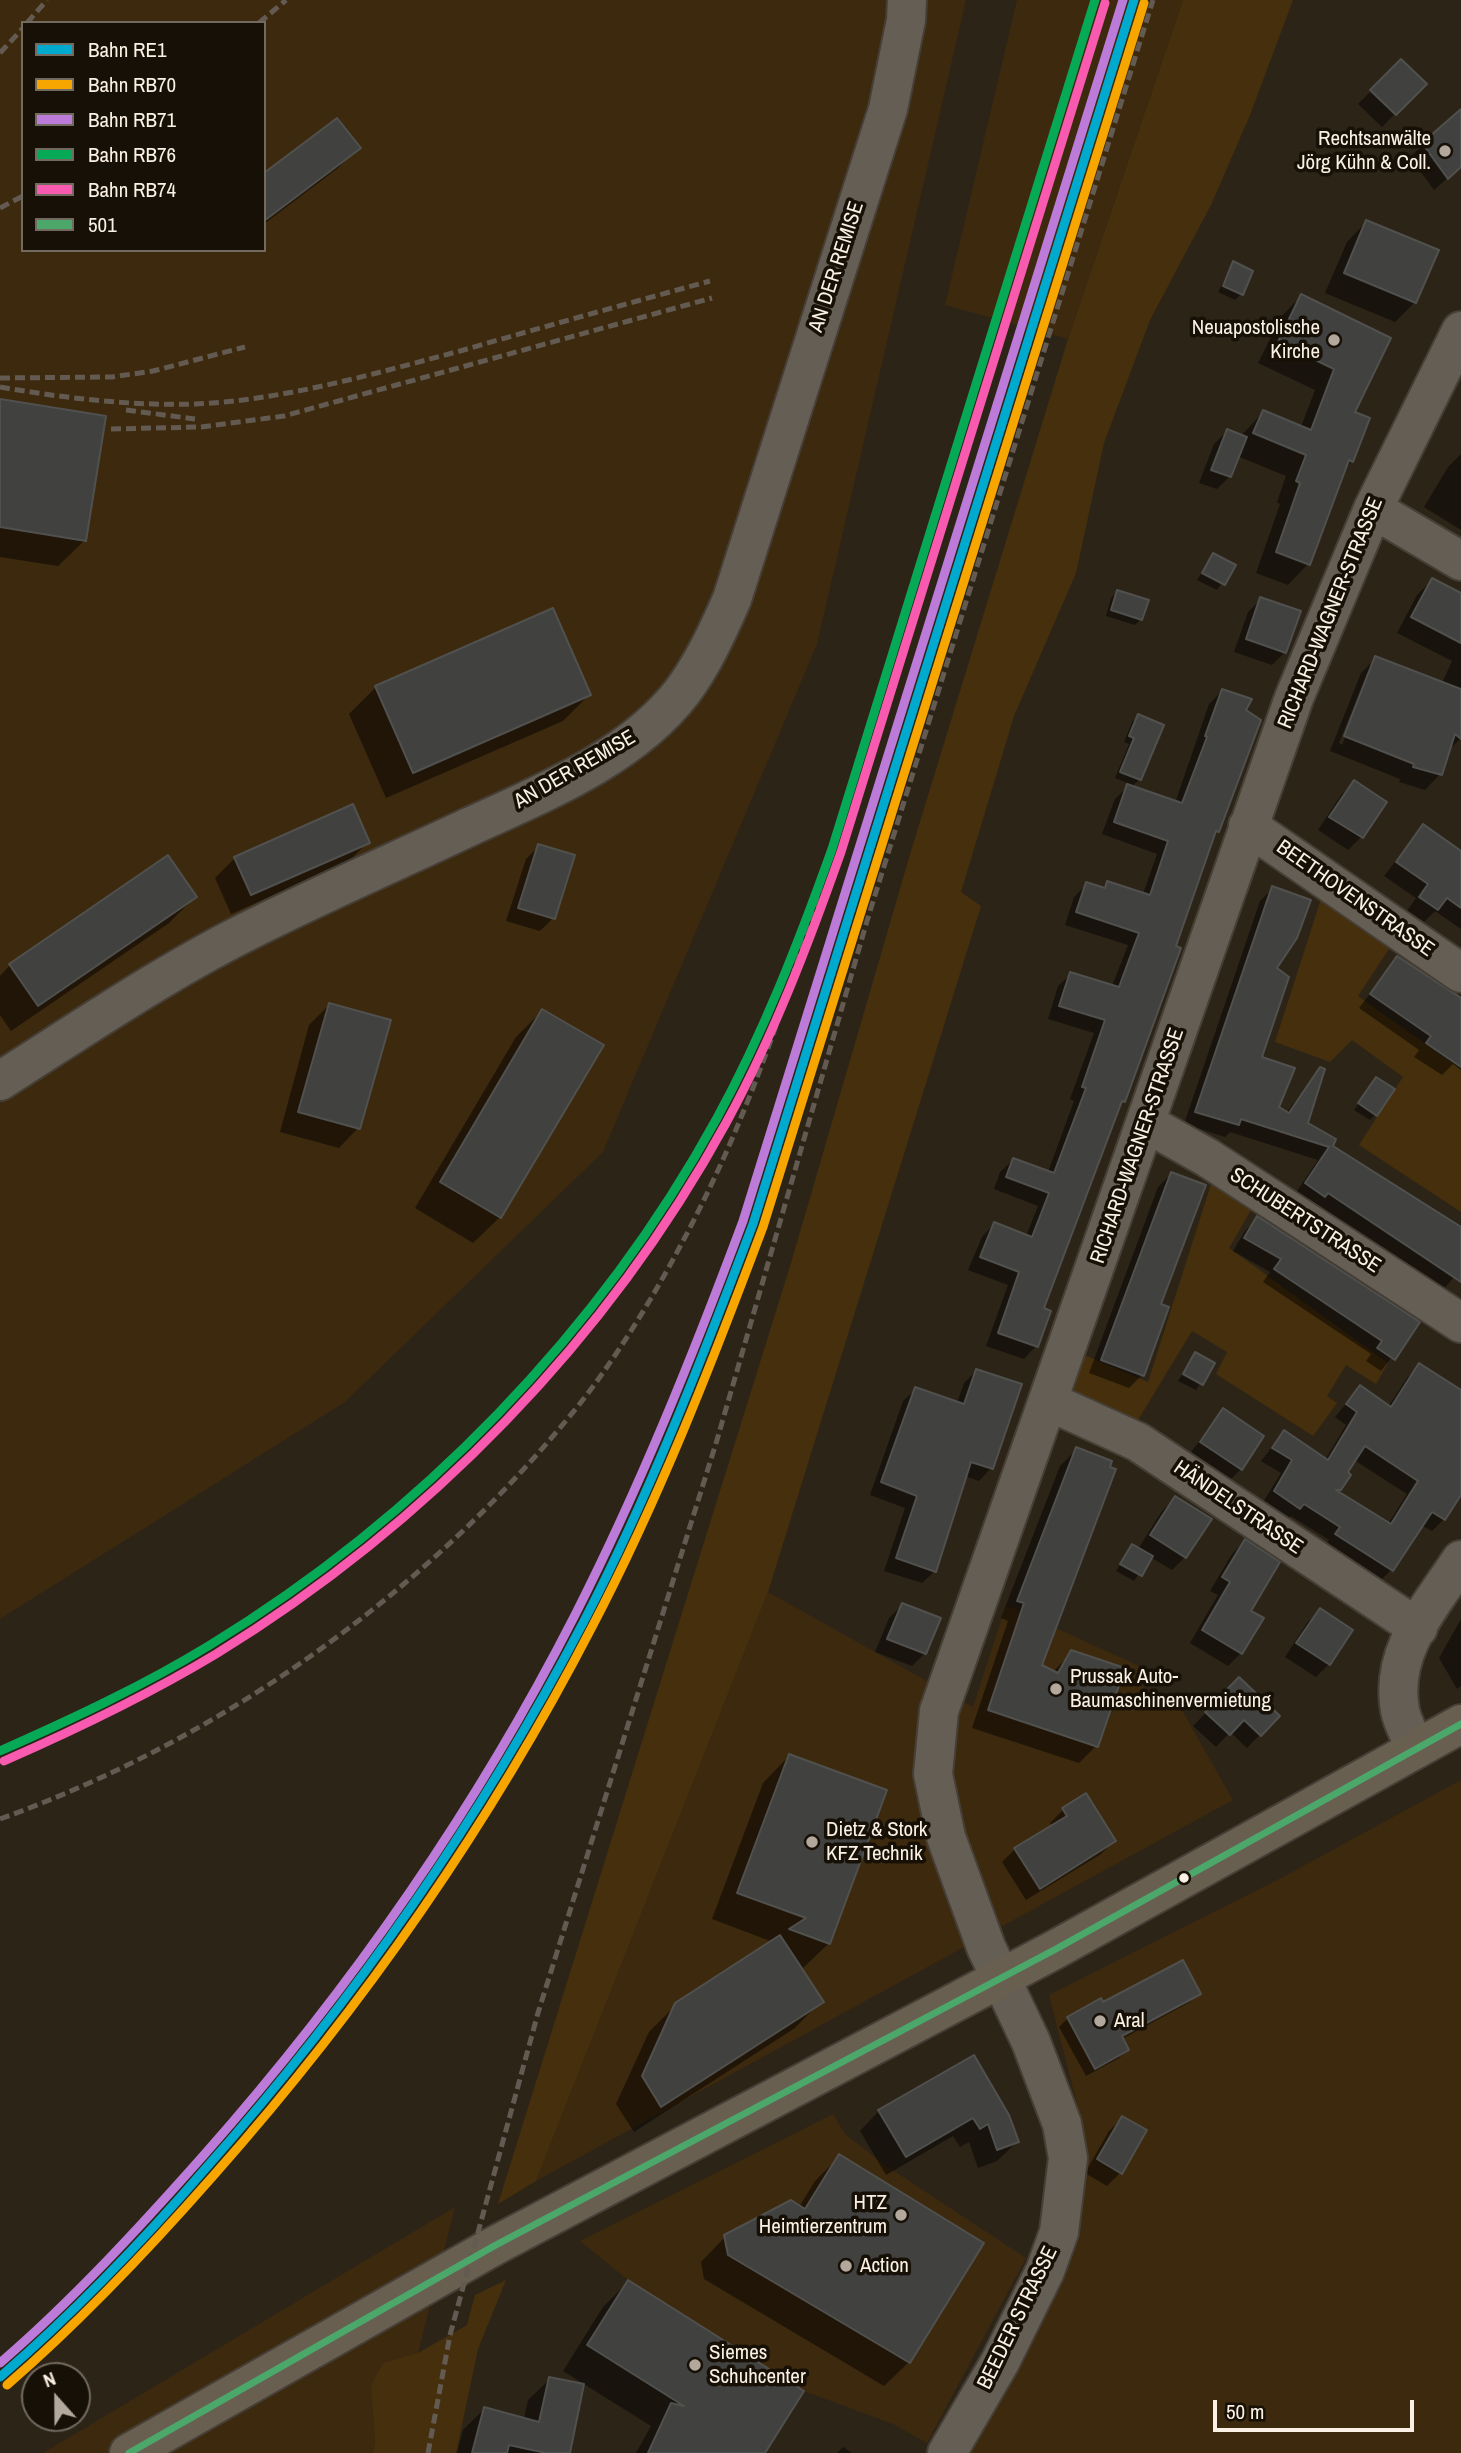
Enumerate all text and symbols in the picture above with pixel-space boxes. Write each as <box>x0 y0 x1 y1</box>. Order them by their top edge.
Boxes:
legend <box>21 21 266 252</box>
text: Bahn RE1 <box>88 35 167 64</box>
text: Bahn RB70 <box>88 70 176 99</box>
text: Bahn RB71 <box>88 105 176 134</box>
place label: Rechtsanwälte Jörg Kühn & Coll. <box>1297 126 1431 176</box>
text: Bahn RB76 <box>88 140 176 169</box>
marker: Rechtsanwälte Jörg Kühn & Coll. <box>1437 143 1453 159</box>
text: Bahn RB74 <box>88 175 176 204</box>
street label: AN DER REMISE <box>804 198 870 336</box>
text: 501 <box>88 210 117 239</box>
place label: Neuapostolische Kirche <box>1192 315 1320 365</box>
marker: Neuapostolische Kirche <box>1326 332 1342 348</box>
street label: RICHARD-WAGNER-STRASSE <box>1273 494 1389 732</box>
street label: AN DER REMISE <box>510 725 640 815</box>
street label: BEETHOVENSTRASSE <box>1271 835 1439 963</box>
street label: RICHARD-WAGNER-STRASSE <box>1086 1025 1190 1267</box>
street label: SCHUBERTSTRASSE <box>1225 1163 1385 1279</box>
street label: HÄNDELSTRASSE <box>1169 1456 1307 1560</box>
place label: Prussak Auto- Baumaschinenvermietung <box>1070 1664 1271 1714</box>
marker: Prussak Auto- Baumaschinenvermietung <box>1048 1681 1064 1697</box>
place label: Dietz & Stork KFZ Technik <box>826 1817 927 1867</box>
marker: Dietz & Stork KFZ Technik <box>804 1834 820 1850</box>
unlabelled marker <box>1177 1871 1191 1885</box>
place label: Aral <box>1114 2008 1145 2034</box>
marker: Aral <box>1092 2013 1108 2029</box>
place label: HTZ Heimtierzentrum <box>759 2190 887 2240</box>
marker: HTZ Heimtierzentrum <box>893 2207 909 2223</box>
street label: BEEDER STRASSE <box>972 2242 1064 2394</box>
place label: Action <box>860 2253 909 2279</box>
marker: Action <box>838 2258 854 2274</box>
place label: Siemes Schuhcenter <box>709 2340 806 2390</box>
marker: Siemes Schuhcenter <box>687 2357 703 2373</box>
north arrow <box>21 2362 91 2432</box>
text: N <box>39 2365 59 2393</box>
scale bar <box>1216 2386 1417 2430</box>
text: 50 m <box>1226 2397 1264 2426</box>

